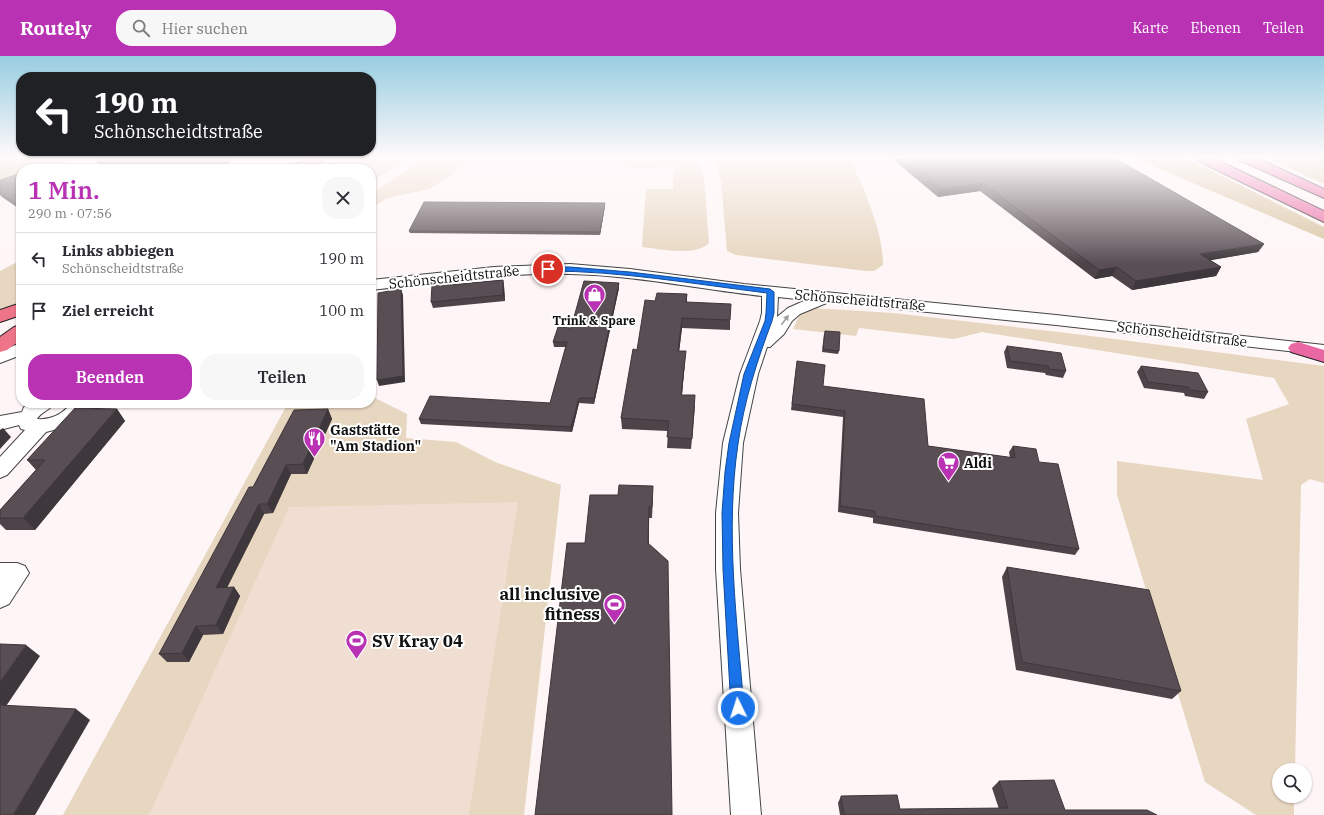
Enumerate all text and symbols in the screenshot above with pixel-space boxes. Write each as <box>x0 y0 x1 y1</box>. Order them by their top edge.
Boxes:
search box <box>116 10 396 46</box>
text: Routely <box>20 16 92 40</box>
icon: search <box>130 17 152 39</box>
text: Hier suchen <box>162 19 248 38</box>
text: Karte <box>1132 19 1169 37</box>
text: Ebenen <box>1191 19 1241 37</box>
text: Teilen <box>1263 19 1304 37</box>
text: 190 m <box>94 84 178 121</box>
icon: left <box>28 88 80 140</box>
text: Schönscheidtstraße <box>94 120 263 143</box>
text: 1 Min. <box>28 174 100 206</box>
button: close <box>322 177 364 219</box>
text: 290 m · 07:56 <box>28 205 112 222</box>
text: Links abbiegen <box>62 241 174 260</box>
icon: left <box>28 248 50 270</box>
text: 190 m <box>319 249 364 268</box>
pin <box>531 252 565 286</box>
icon: arrive <box>537 258 559 280</box>
text: Schönscheidtstraße <box>62 260 184 277</box>
street label: Schönscheidtstraße <box>388 261 520 293</box>
shop icon: Trink & Spare <box>581 281 607 314</box>
street label: Schönscheidtstraße <box>794 285 926 315</box>
icon: arrive <box>28 300 50 322</box>
text: Ziel erreicht <box>62 301 154 320</box>
text: 100 m <box>319 301 364 320</box>
place label: Trink & Spare <box>552 313 636 328</box>
one-way arrow <box>781 315 789 326</box>
street label: Schönscheidtstraße <box>1116 317 1248 351</box>
button: Beenden <box>28 354 192 400</box>
button: Teilen <box>200 354 364 400</box>
place label: Gaststätte "Am Stadion" <box>330 421 421 455</box>
restaurant icon: Gaststätte "Am Stadion" <box>301 425 327 458</box>
supermarket icon: Aldi <box>936 450 962 483</box>
place label: Aldi <box>964 454 992 472</box>
place label: all inclusive fitness <box>499 583 600 625</box>
sports icon: all inclusive fitness <box>602 591 628 624</box>
sports icon: SV Kray 04 <box>343 628 369 661</box>
place label: SV Kray 04 <box>372 630 463 652</box>
position arrow <box>717 687 759 729</box>
map controls <box>1272 763 1312 803</box>
button: search <box>1272 763 1312 803</box>

